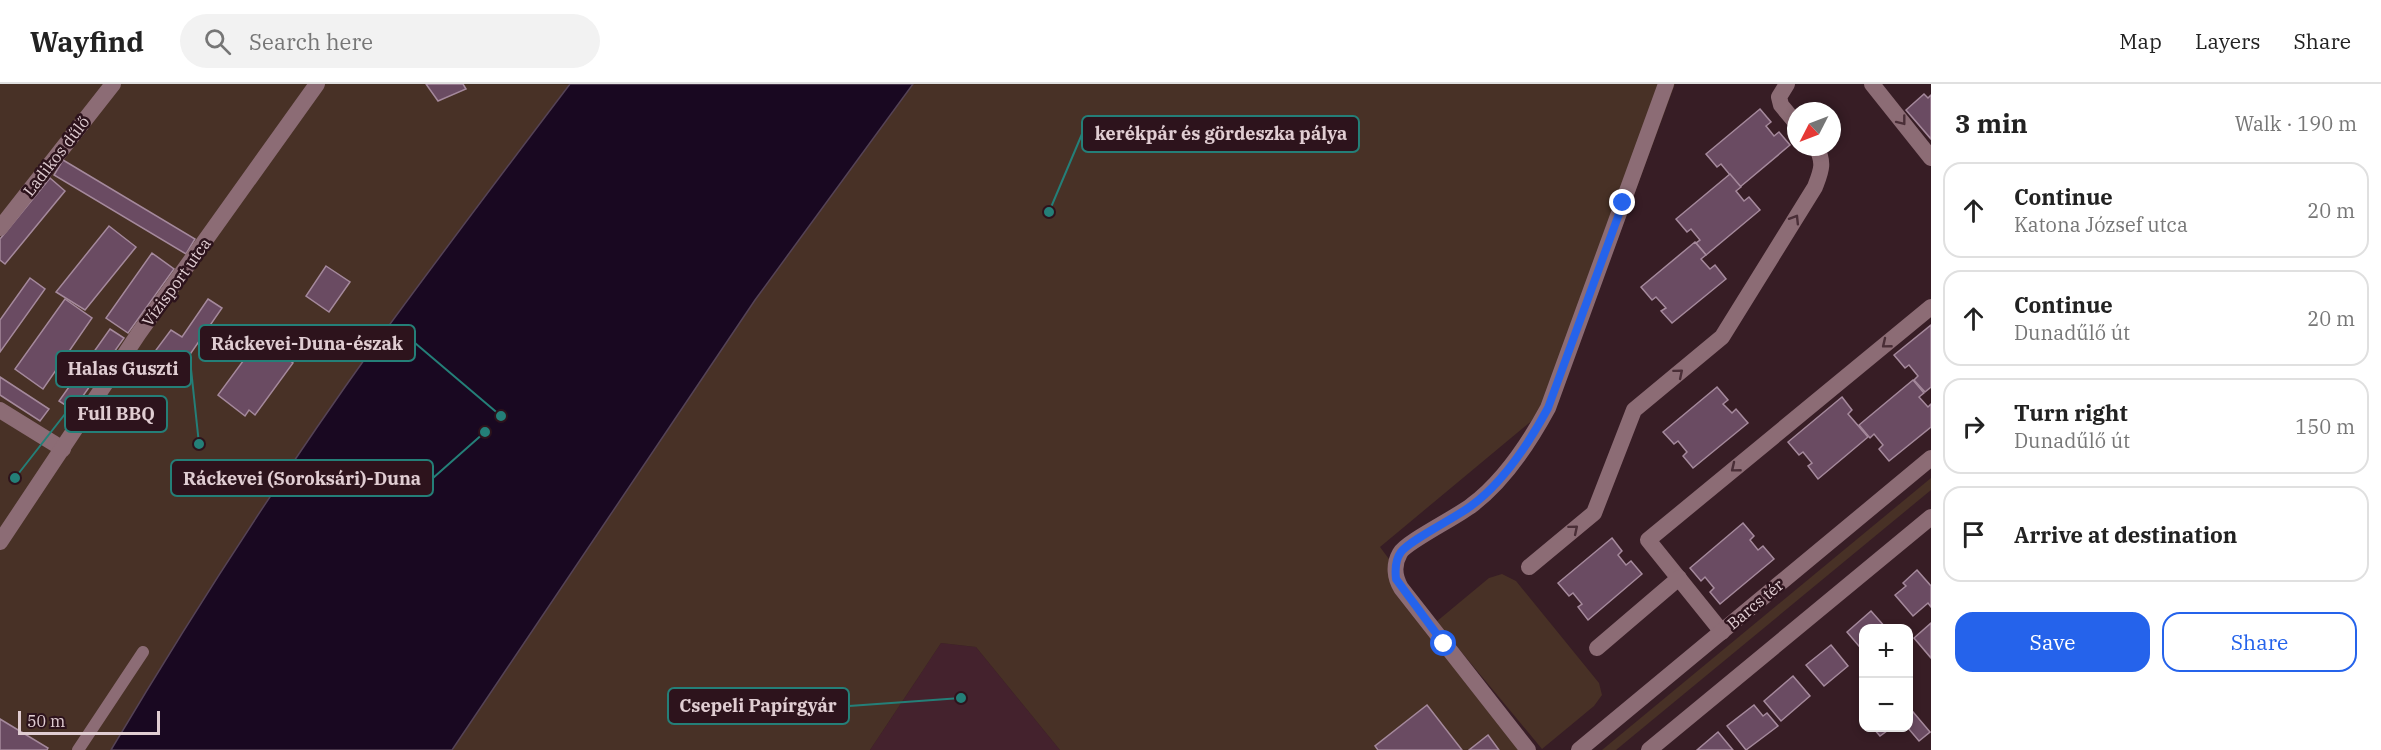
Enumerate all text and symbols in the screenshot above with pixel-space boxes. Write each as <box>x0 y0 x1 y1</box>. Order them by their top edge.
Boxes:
search box <box>180 14 600 68</box>
text: Wayfind <box>30 23 144 60</box>
icon: search <box>201 25 234 58</box>
text: Search here <box>249 27 373 56</box>
text: Map <box>2119 27 2162 55</box>
text: Layers <box>2195 27 2261 55</box>
text: Share <box>2294 27 2351 55</box>
north arrow <box>1787 102 1841 156</box>
text: 3 min <box>1955 106 2028 140</box>
text: Walk · 190 m <box>2235 110 2357 137</box>
street label: Ladikos dűlő <box>19 112 93 200</box>
one-way arrow <box>1894 114 1905 125</box>
callout: kerékpár és gördeszka pálya <box>1082 116 1359 152</box>
text: kerékpár és gördeszka pálya <box>1095 122 1347 145</box>
text: Continue <box>2014 182 2113 211</box>
route end <box>1609 189 1635 215</box>
icon: ahead <box>1957 194 1990 227</box>
text: 20 m <box>2307 197 2355 224</box>
text: Katona József utca <box>2014 211 2188 238</box>
one-way arrow <box>1788 215 1800 225</box>
street label: Vízisport utca <box>137 234 215 330</box>
text: Continue <box>2014 290 2113 319</box>
icon: ahead <box>1957 302 1990 335</box>
text: 20 m <box>2307 305 2355 332</box>
text: Dunadűlő út <box>2014 319 2130 346</box>
callout: Ráckevei-Duna-észak <box>199 325 415 361</box>
text: Ráckevei-Duna-észak <box>211 332 404 355</box>
one-way arrow <box>1882 337 1893 348</box>
callout: Halas Guszti <box>56 351 191 387</box>
text: Halas Guszti <box>67 357 179 380</box>
one-way arrow <box>1672 369 1683 380</box>
callout: Full BBQ <box>65 396 167 432</box>
text: Turn right <box>2014 398 2128 427</box>
text: Full BBQ <box>77 402 155 425</box>
icon: right <box>1957 410 1990 443</box>
text: 150 m <box>2295 413 2355 440</box>
text: Dunadűlő út <box>2014 427 2130 454</box>
callout: Ráckevei (Soroksári)-Duna <box>171 460 433 496</box>
one-way arrow <box>1731 461 1742 472</box>
text: Ráckevei (Soroksári)-Duna <box>183 467 421 490</box>
icon: arrive <box>1957 518 1990 551</box>
text: Arrive at destination <box>2014 520 2237 549</box>
one-way arrow <box>1567 526 1578 537</box>
street label: Barcs tér <box>1723 575 1787 633</box>
button: Save <box>1955 612 2150 672</box>
button: Share <box>2162 612 2357 672</box>
map controls <box>1859 624 1913 732</box>
button: + <box>1859 624 1913 678</box>
route start <box>1430 630 1456 656</box>
button: − <box>1859 678 1913 732</box>
callout: Csepeli Papírgyár <box>668 688 849 724</box>
text: Csepeli Papírgyár <box>679 694 837 717</box>
scale bar <box>18 708 160 736</box>
text: 50 m <box>27 711 65 731</box>

